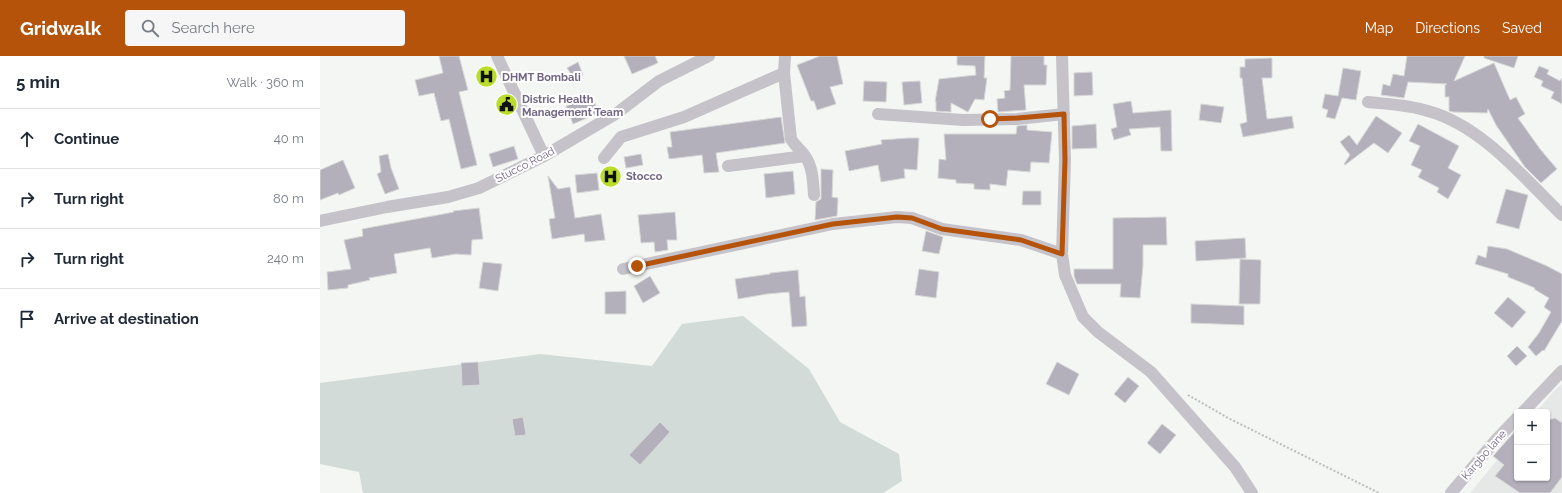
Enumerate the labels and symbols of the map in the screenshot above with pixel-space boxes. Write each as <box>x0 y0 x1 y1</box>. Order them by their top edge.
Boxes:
hospital icon: DHMT Bombali <box>473 64 499 90</box>
place label: DHMT Bombali <box>502 71 581 84</box>
public building icon: Distric Health Management Team <box>493 92 519 118</box>
place label: Distric Health Management Team <box>522 93 623 119</box>
route start <box>981 110 999 128</box>
street label: Stucco Road <box>493 144 557 185</box>
hospital icon: Stocco <box>597 163 623 189</box>
place label: Stocco <box>626 170 663 183</box>
route end <box>628 257 646 275</box>
street label: Kargbo lane <box>1459 427 1509 483</box>

